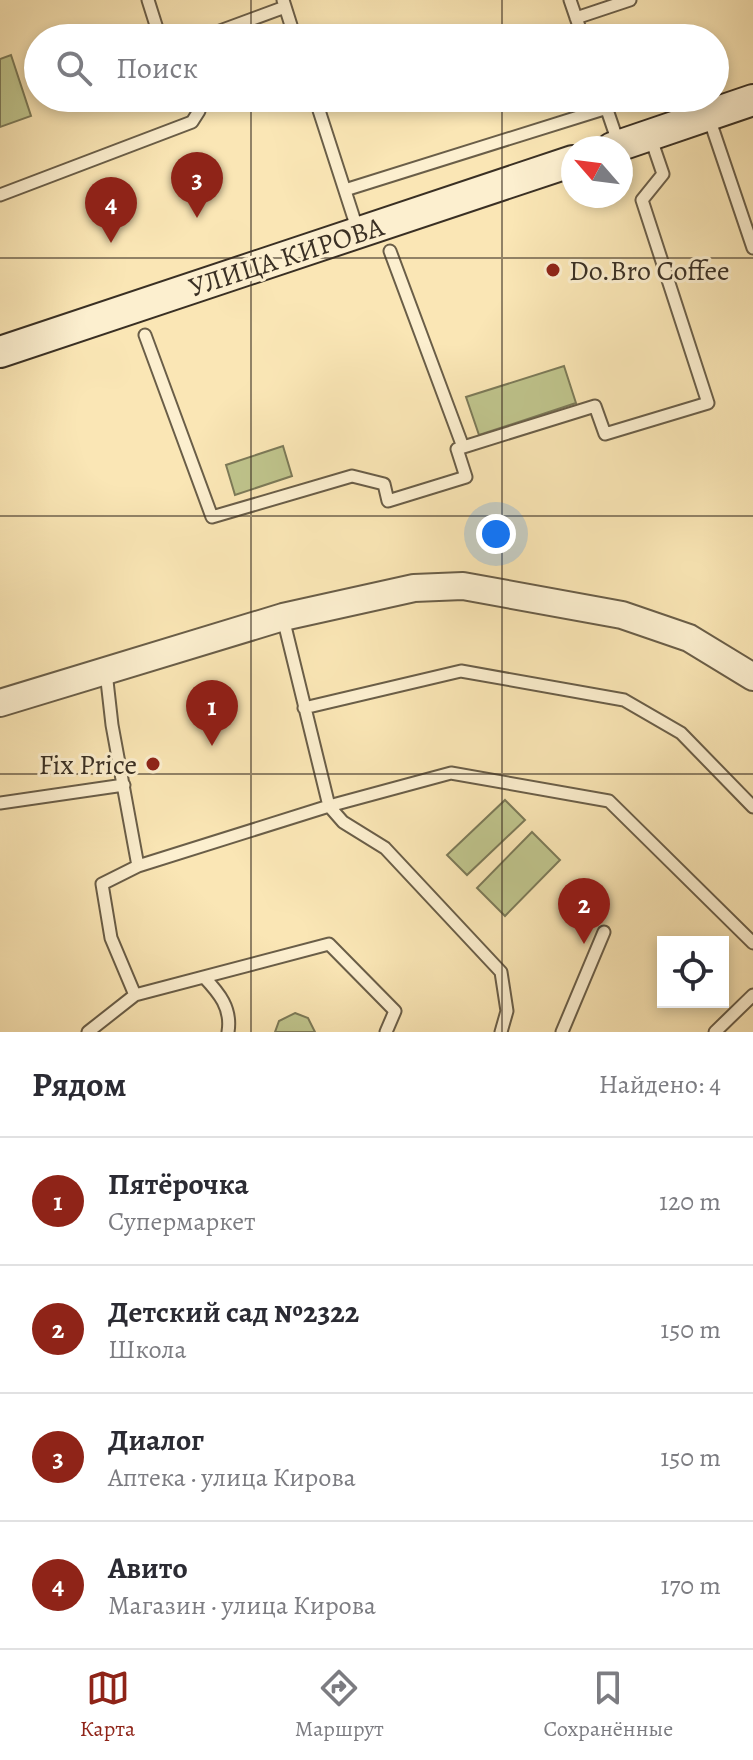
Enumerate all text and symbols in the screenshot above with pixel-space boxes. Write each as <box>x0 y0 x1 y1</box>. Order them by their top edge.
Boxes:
search box <box>24 24 729 112</box>
icon: search <box>52 46 96 90</box>
text: Поиск <box>116 48 198 88</box>
north arrow <box>561 136 633 208</box>
pin: 3 <box>171 152 223 218</box>
pin: 4 <box>85 177 137 243</box>
street label: УЛИЦА КИРОВА <box>184 207 389 306</box>
place label: Do.Bro Coffee <box>569 252 730 290</box>
marker: Do.Bro Coffee <box>544 261 562 279</box>
your location <box>476 514 516 554</box>
pin: 1 <box>186 680 238 746</box>
place label: Fix Price <box>39 746 137 784</box>
marker: Fix Price <box>144 755 162 773</box>
pin: 2 <box>558 878 610 944</box>
map controls <box>657 936 729 1008</box>
button: locate <box>657 936 729 1008</box>
text: Рядом <box>32 1061 126 1108</box>
text: Найдено: 4 <box>599 1067 721 1102</box>
text: Пятёрочка <box>108 1164 249 1204</box>
text: 1 <box>53 1184 63 1219</box>
text: 120 m <box>659 1184 721 1219</box>
text: Супермаркет <box>108 1204 256 1239</box>
text: Детский сад №2322 <box>108 1292 359 1332</box>
text: 2 <box>52 1312 64 1347</box>
text: 150 m <box>660 1312 721 1347</box>
text: Школа <box>108 1332 186 1367</box>
text: Диалог <box>108 1420 204 1460</box>
text: 3 <box>52 1440 64 1475</box>
text: 150 m <box>660 1440 721 1475</box>
text: Аптека · улица Кирова <box>108 1460 356 1495</box>
text: Авито <box>108 1548 188 1588</box>
text: 4 <box>52 1568 64 1603</box>
text: 170 m <box>661 1568 721 1603</box>
text: Магазин · улица Кирова <box>108 1588 376 1623</box>
tab: Карта <box>80 1666 135 1744</box>
tab: Маршрут <box>295 1666 384 1744</box>
tab: Сохранённые <box>543 1666 673 1744</box>

